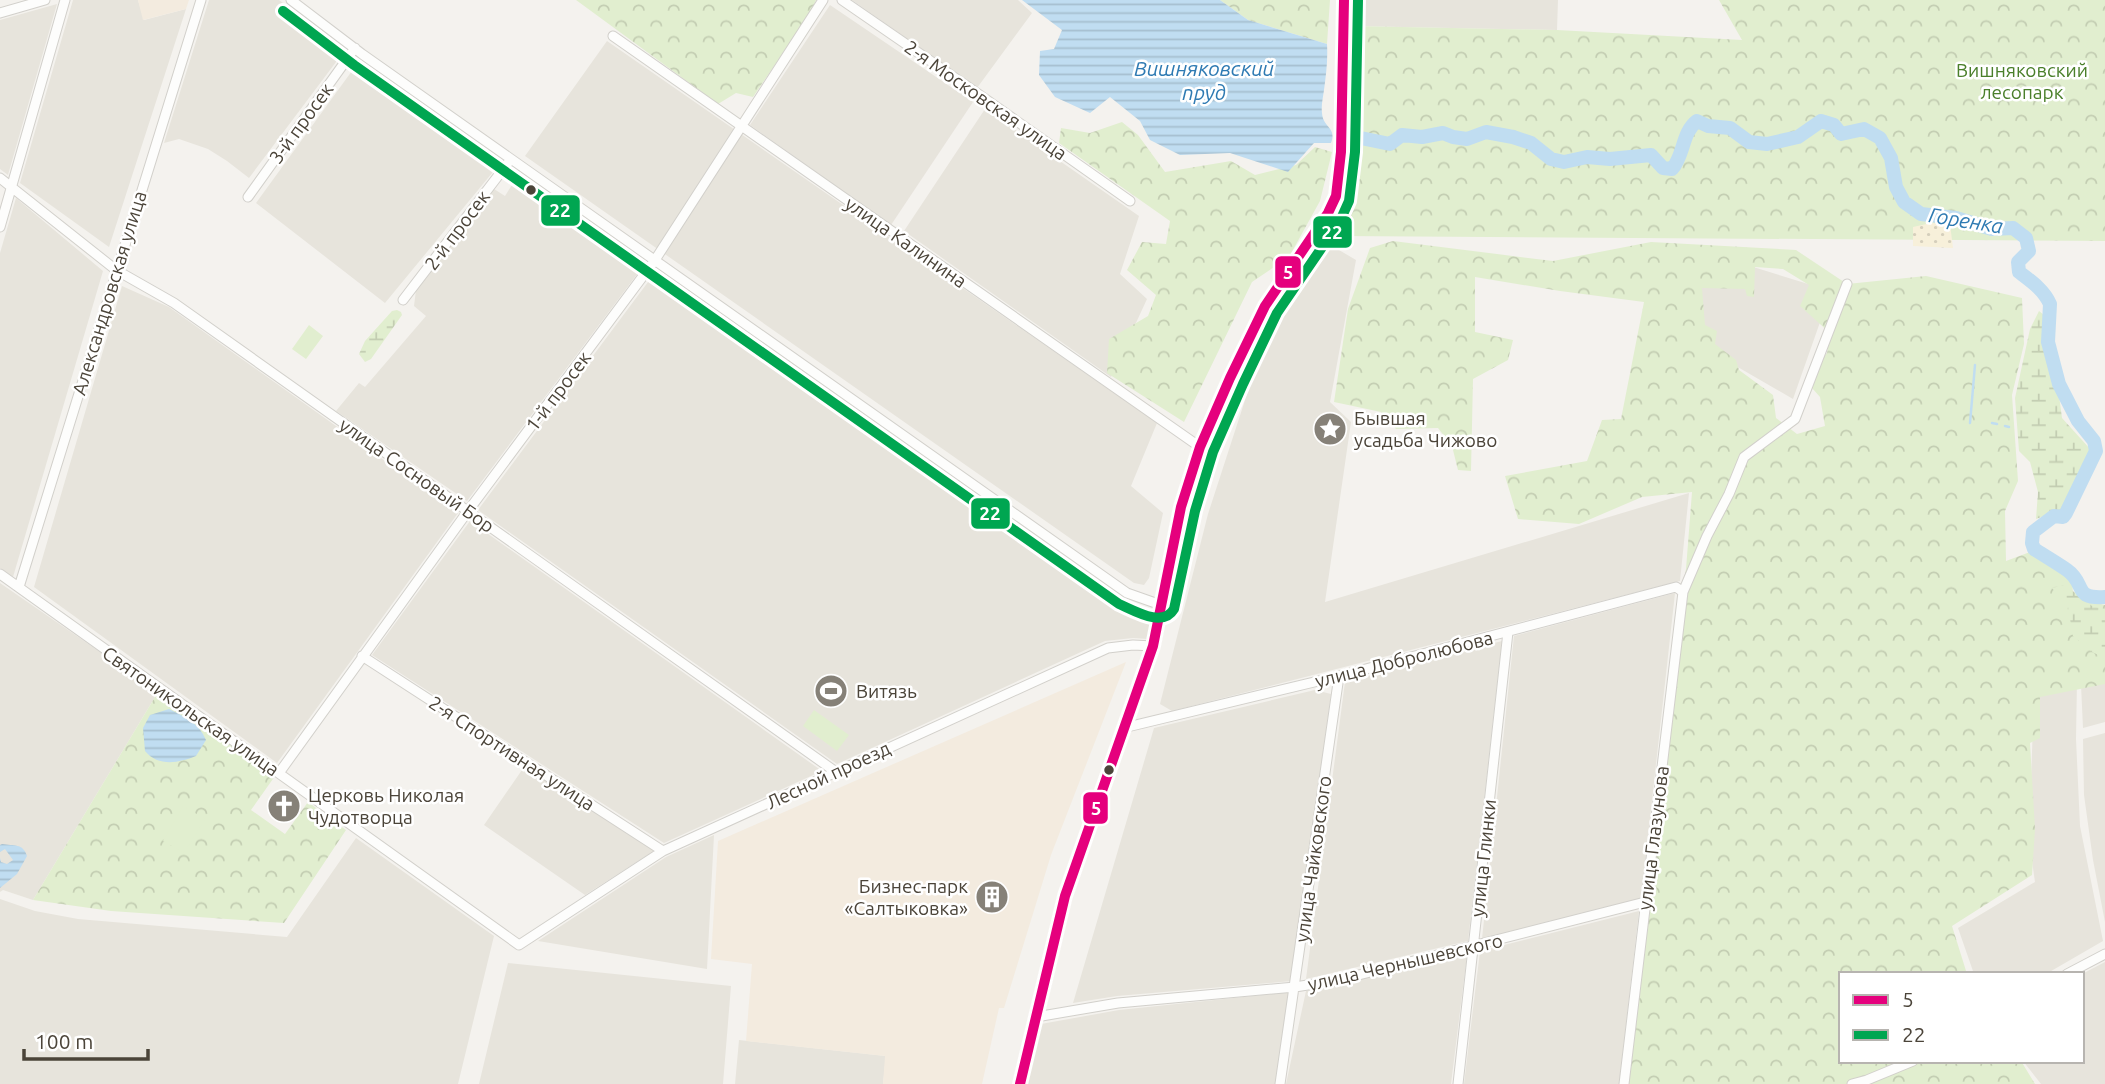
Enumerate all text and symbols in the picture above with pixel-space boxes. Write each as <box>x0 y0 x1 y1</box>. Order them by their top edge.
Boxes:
street label: 2-я Московская улица <box>901 36 1071 164</box>
water label: Вишняковский пруд <box>1134 56 1274 104</box>
park label: Вишняковский лесопарк <box>1956 59 2088 103</box>
street label: 3-й просек <box>264 78 338 168</box>
unlabelled marker <box>524 183 538 197</box>
street label: 2-й просек <box>420 186 494 274</box>
street label: Александровская улица <box>67 188 151 398</box>
street label: улица Калинина <box>841 192 971 292</box>
line badge: 22 <box>540 194 581 227</box>
text: 22 <box>549 199 571 221</box>
water label: Горенка <box>1927 202 2005 238</box>
line badge: 22 <box>1312 215 1353 249</box>
text: 22 <box>1321 221 1343 243</box>
line badge: 5 <box>1274 255 1302 289</box>
text: 5 <box>1283 261 1293 283</box>
street label: 1-й просек <box>521 347 595 435</box>
place label: Бывшая усадьба Чижово <box>1354 407 1497 451</box>
place icon: Бывшая усадьба Чижово <box>1311 410 1349 448</box>
street label: улица Сосновый Бор <box>335 413 499 537</box>
line badge: 22 <box>970 497 1011 530</box>
text: 22 <box>979 502 1001 524</box>
street label: улица Добролюбова <box>1313 626 1495 692</box>
street label: Святоникольская улица <box>98 642 284 780</box>
sports icon: Витязь <box>812 672 850 710</box>
place label: Витязь <box>856 680 917 702</box>
street label: 2-я Спортивная улица <box>425 691 599 815</box>
street label: Лесной проезд <box>763 737 893 813</box>
unlabelled marker <box>1102 763 1116 777</box>
street label: улица Глазунова <box>1633 764 1673 912</box>
street label: улица Чайковского <box>1290 774 1336 944</box>
place label: Церковь Николая Чудотворца <box>308 784 464 828</box>
church icon: Церковь Николая Чудотворца <box>265 787 303 825</box>
line badge: 5 <box>1082 791 1109 825</box>
text: 5 <box>1091 797 1101 819</box>
street label: улица Глинки <box>1466 798 1500 918</box>
place label: Бизнес-парк «Салтыковка» <box>845 875 968 919</box>
building icon: Бизнес-парк «Салтыковка» <box>973 878 1011 916</box>
street label: улица Чернышевского <box>1305 929 1505 995</box>
legend <box>1839 972 2084 1063</box>
text: 5 <box>1902 987 1914 1011</box>
scale bar <box>24 1018 149 1062</box>
text: 22 <box>1902 1022 1926 1046</box>
text: 100 m <box>35 1029 93 1053</box>

